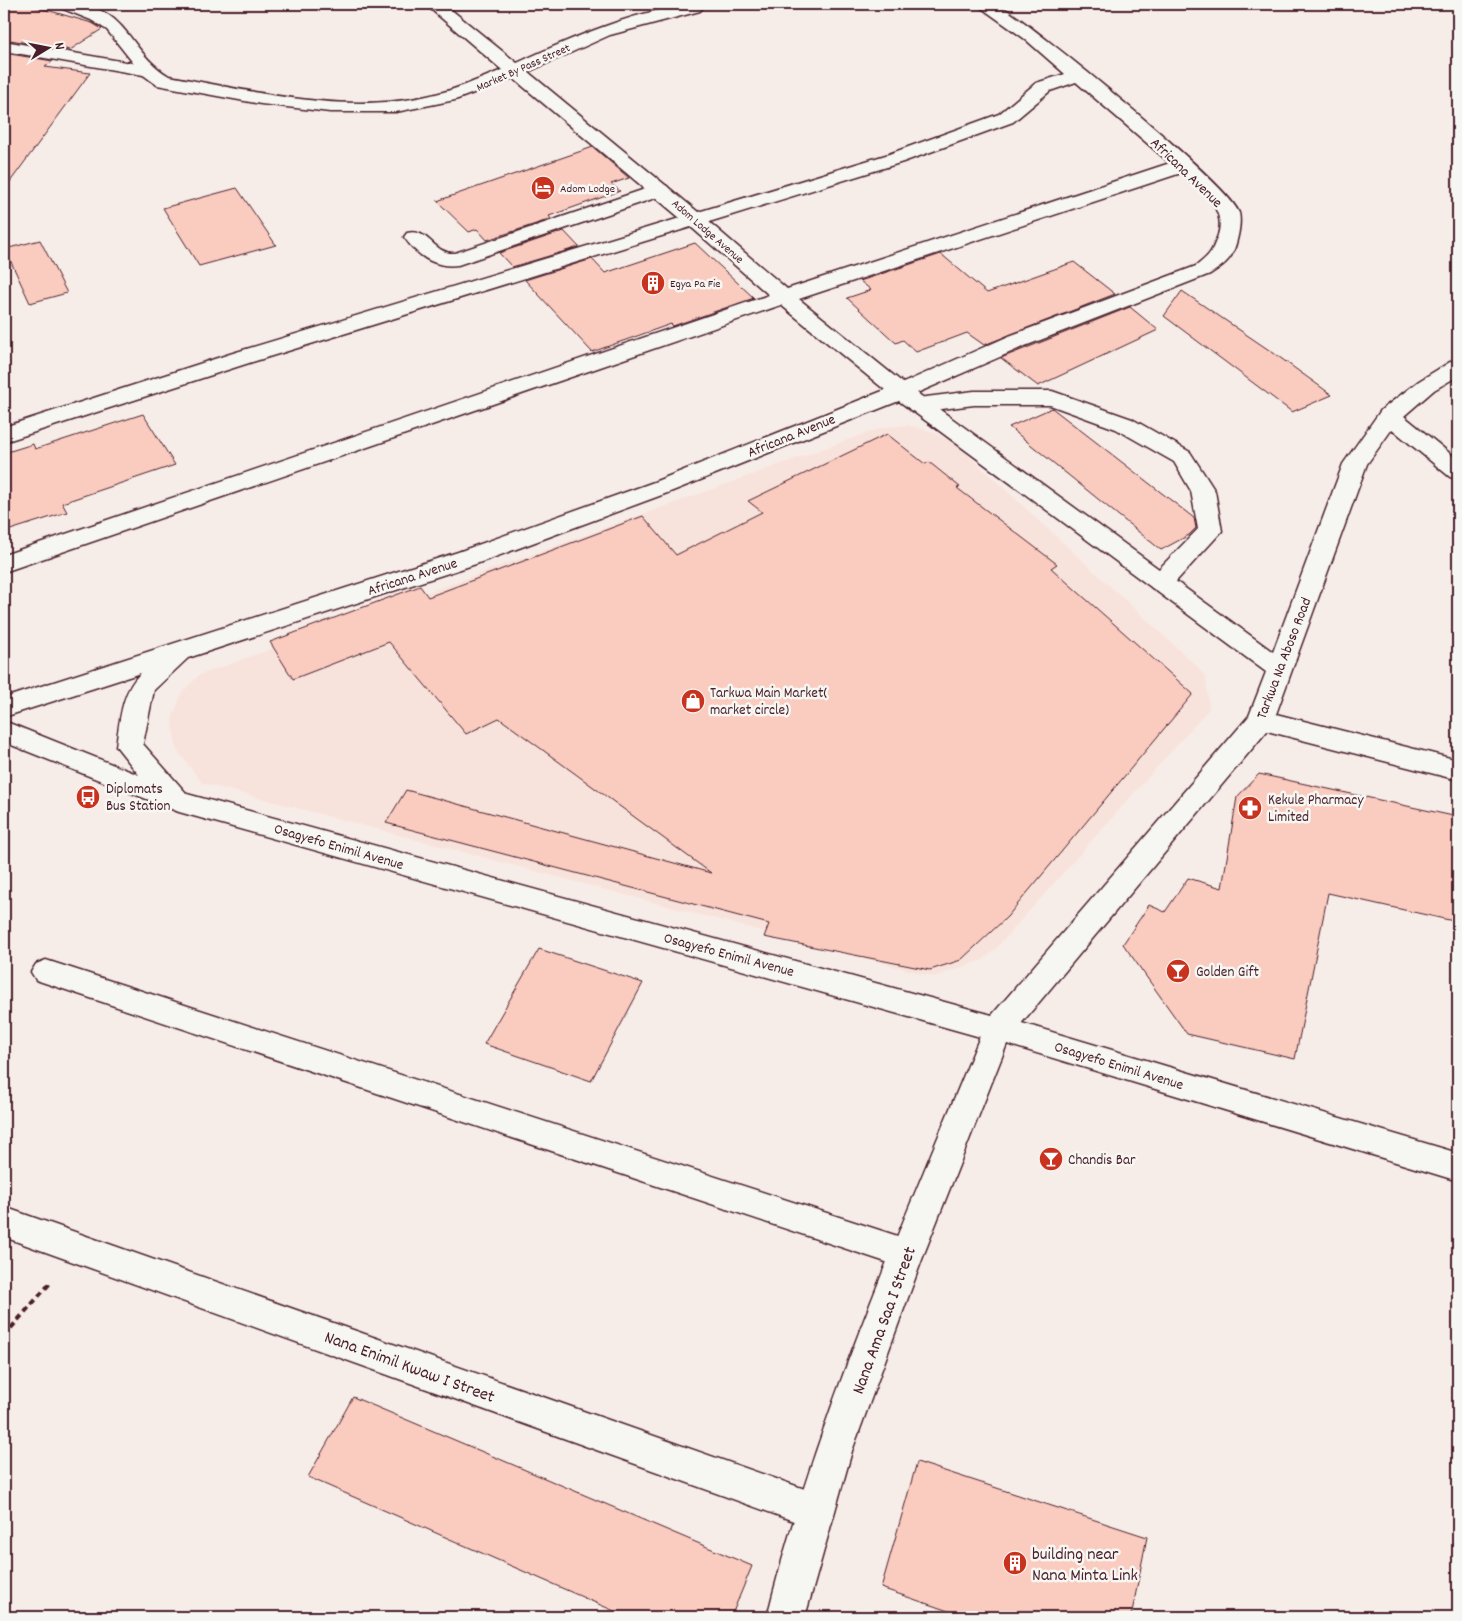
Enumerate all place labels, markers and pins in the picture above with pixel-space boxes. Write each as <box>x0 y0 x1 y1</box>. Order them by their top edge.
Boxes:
hotel icon: Adom Lodge <box>530 175 556 201</box>
place label: Adom Lodge <box>560 181 615 198</box>
building icon: Egya Pa Fie <box>640 270 666 296</box>
place label: Egya Pa Fie <box>670 276 721 293</box>
place label: Tarkwa Main Market( market circle) <box>710 683 827 722</box>
shop icon: Tarkwa Main Market( market circle) <box>680 688 706 714</box>
place label: Diplomats Bus Station <box>106 779 170 818</box>
bus stop icon: Diplomats Bus Station <box>75 784 101 810</box>
place label: Kekule Pharmacy Limited <box>1268 790 1364 829</box>
pharmacy icon: Kekule Pharmacy Limited <box>1237 795 1263 821</box>
bar icon: Golden Gift <box>1165 958 1191 984</box>
place label: Golden Gift <box>1196 962 1259 984</box>
bar icon: Chandis Bar <box>1038 1146 1064 1172</box>
place label: Chandis Bar <box>1068 1150 1136 1172</box>
place label: building near Nana Minta Link <box>1032 1543 1138 1589</box>
building icon: building near Nana Minta Link <box>1002 1550 1028 1576</box>

